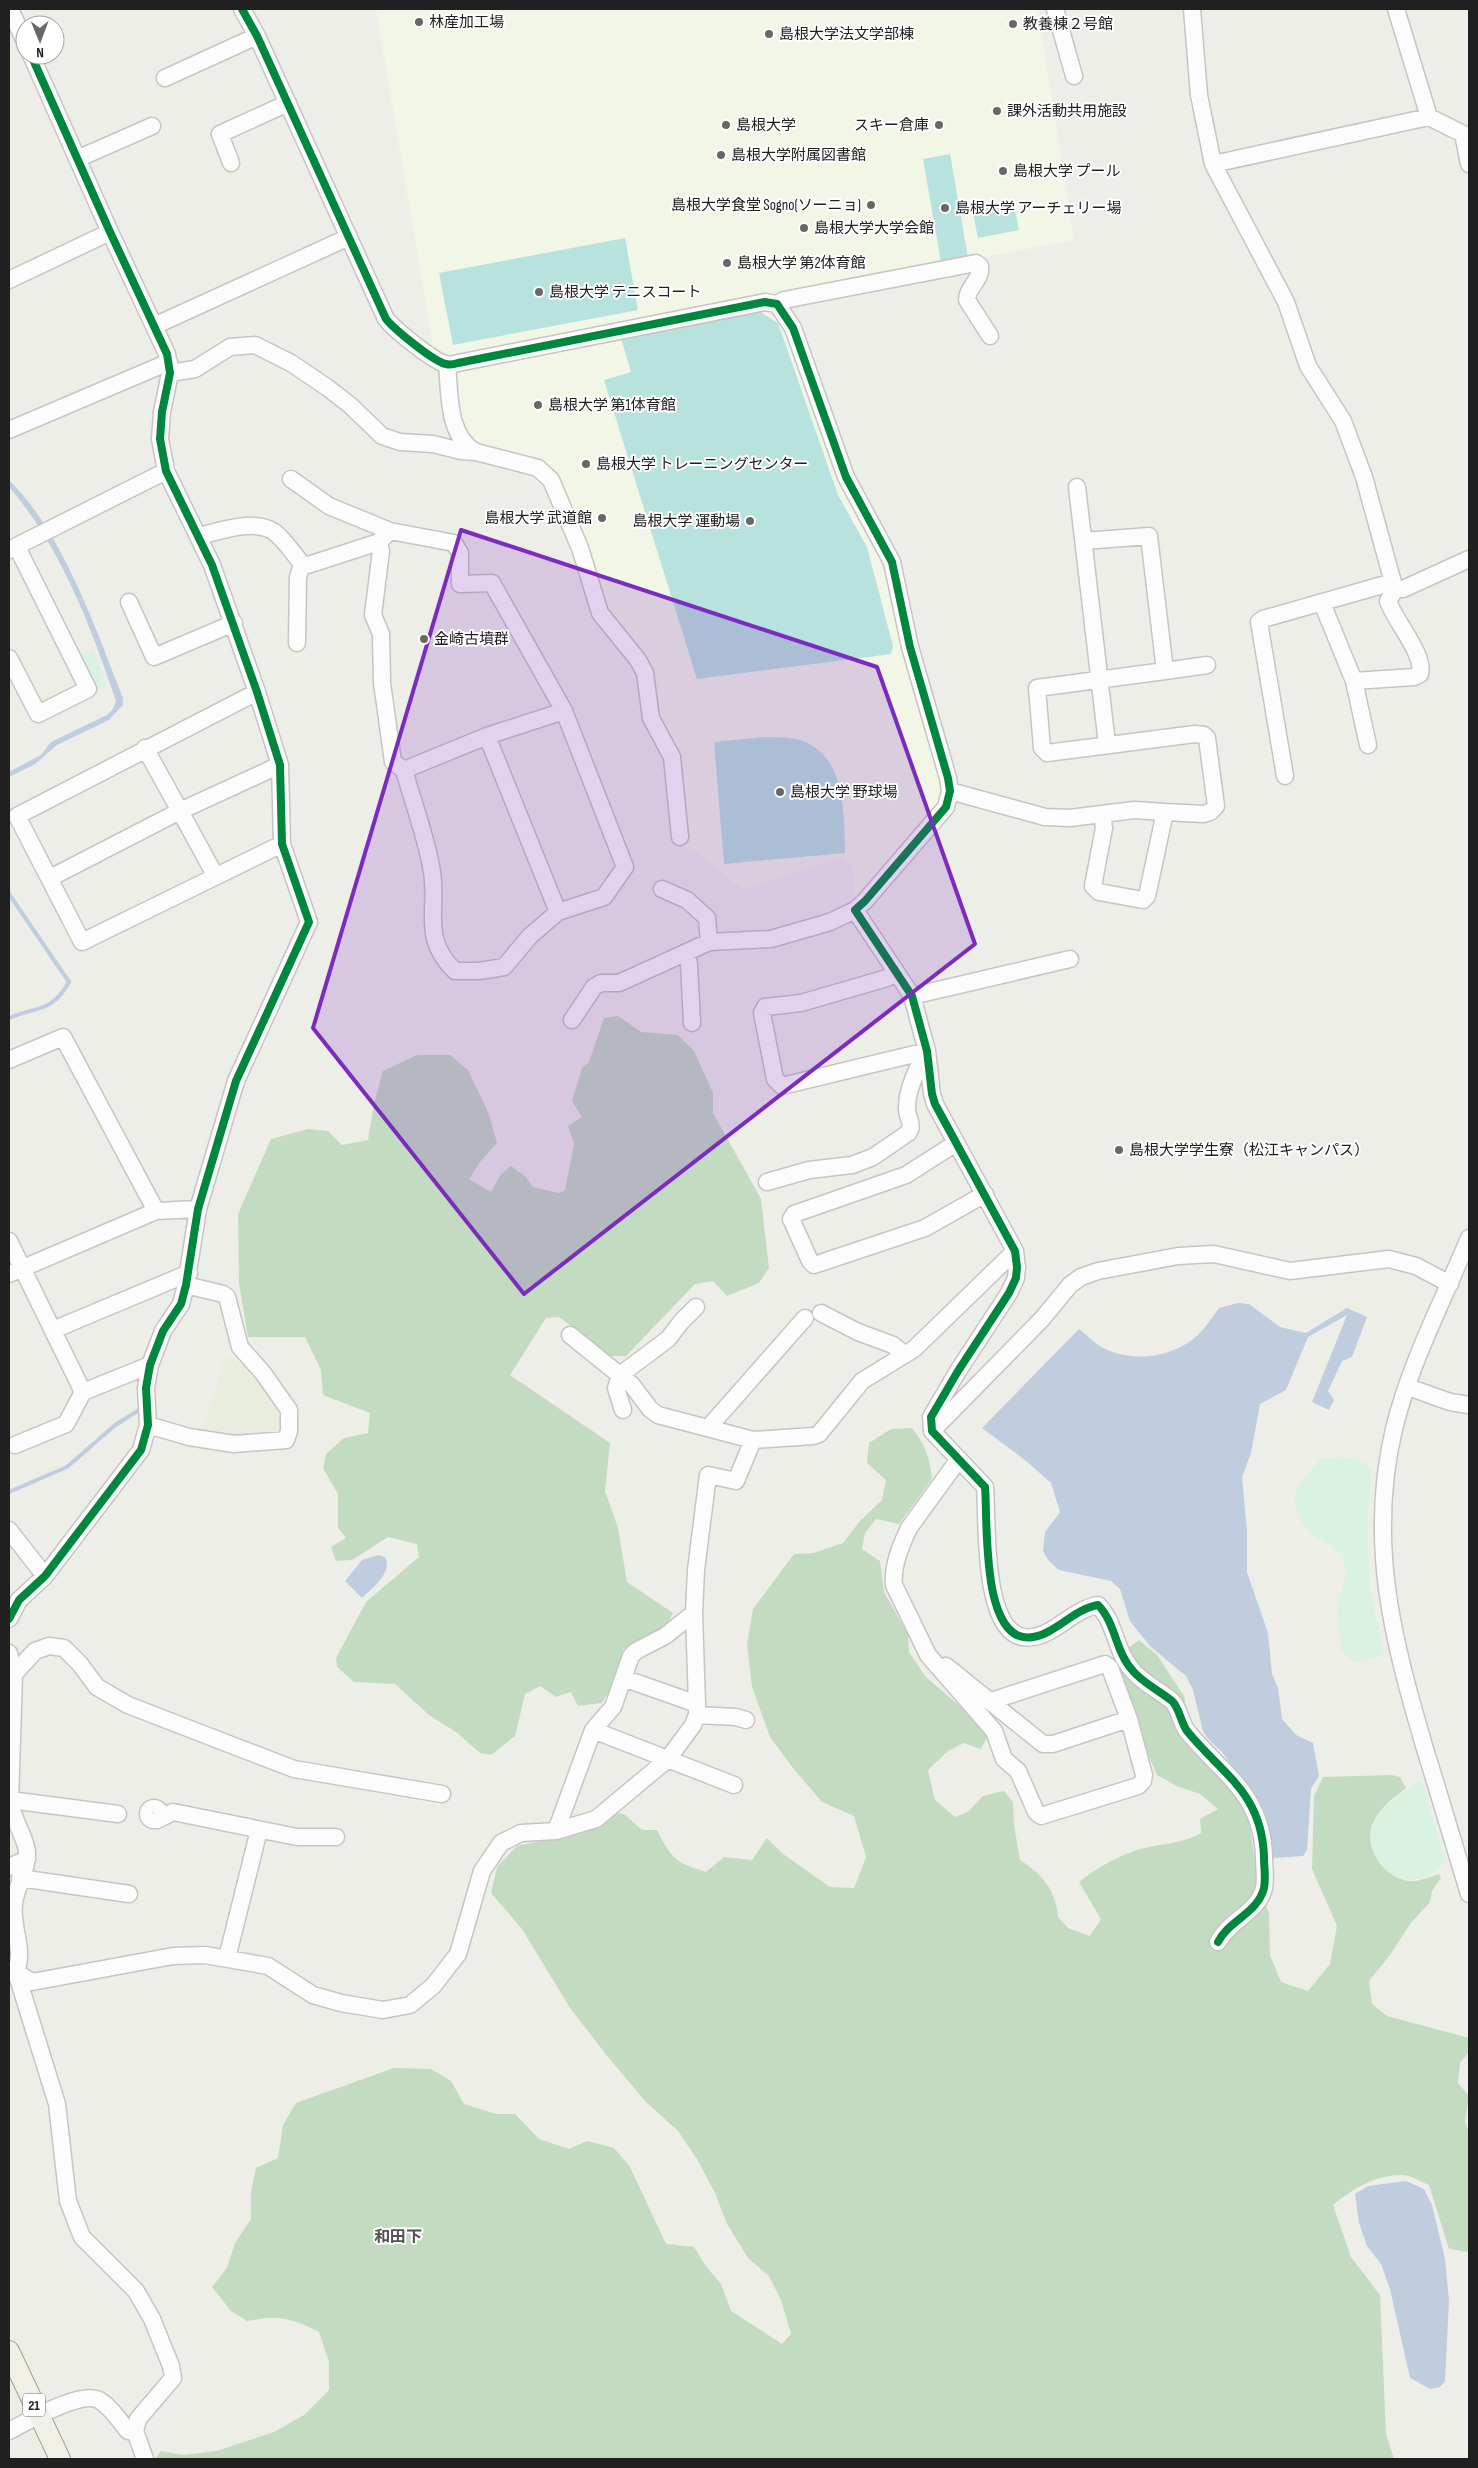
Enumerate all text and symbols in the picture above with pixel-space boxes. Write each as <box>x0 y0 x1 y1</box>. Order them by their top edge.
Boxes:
place label: 林産加工場 <box>429 13 504 32</box>
north arrow <box>15 15 65 65</box>
place label: 教養棟２号館 <box>1023 15 1113 34</box>
marker: 林産加工場 <box>413 16 425 28</box>
marker: 教養棟２号館 <box>1007 18 1019 30</box>
place label: 島根大学法文学部棟 <box>779 25 914 44</box>
marker: 島根大学法文学部棟 <box>763 28 775 40</box>
text: N <box>36 44 44 61</box>
place label: 課外活動共用施設 <box>1007 102 1127 121</box>
marker: 課外活動共用施設 <box>991 105 1003 117</box>
place label: 島根大学 <box>736 116 796 135</box>
place label: スキー倉庫 <box>854 116 929 135</box>
marker: 島根大学 <box>720 119 732 131</box>
marker: スキー倉庫 <box>933 119 945 131</box>
place label: 島根大学附属図書館 <box>731 146 866 165</box>
marker: 島根大学附属図書館 <box>715 149 727 161</box>
place label: 島根大学 プール <box>1013 162 1120 181</box>
marker: 島根大学 プール <box>997 165 1009 177</box>
place label: 島根大学食堂 Sogno(ソーニョ) <box>671 196 861 215</box>
marker: 島根大学食堂 Sogno(ソーニョ) <box>865 199 877 211</box>
place label: 島根大学 アーチェリー場 <box>955 199 1122 218</box>
marker: 島根大学 アーチェリー場 <box>939 202 951 214</box>
place label: 島根大学大学会館 <box>814 219 934 238</box>
marker: 島根大学大学会館 <box>798 222 810 234</box>
place label: 島根大学 第2体育館 <box>737 254 866 273</box>
marker: 島根大学 第2体育館 <box>721 257 733 269</box>
place label: 島根大学 テニスコート <box>549 283 701 302</box>
marker: 島根大学 テニスコート <box>533 286 545 298</box>
place label: 島根大学 第1体育館 <box>548 396 676 415</box>
marker: 島根大学 第1体育館 <box>532 399 544 411</box>
place label: 島根大学 トレーニングセンター <box>596 455 808 474</box>
marker: 島根大学 トレーニングセンター <box>580 458 592 470</box>
place label: 島根大学 武道館 <box>485 509 592 528</box>
marker: 島根大学 武道館 <box>596 512 608 524</box>
place label: 島根大学 運動場 <box>633 512 740 531</box>
marker: 島根大学 運動場 <box>744 515 756 527</box>
place label: 金崎古墳群 <box>434 630 509 649</box>
marker: 金崎古墳群 <box>418 633 430 645</box>
place label: 島根大学 野球場 <box>790 783 897 802</box>
marker: 島根大学 野球場 <box>774 786 786 798</box>
place label: 島根大学学生寮（松江キャンパス） <box>1129 1141 1369 1160</box>
marker: 島根大学学生寮（松江キャンパス） <box>1113 1144 1125 1156</box>
district label: 和田下 <box>374 2228 422 2247</box>
road number: 21 <box>23 2394 45 2416</box>

